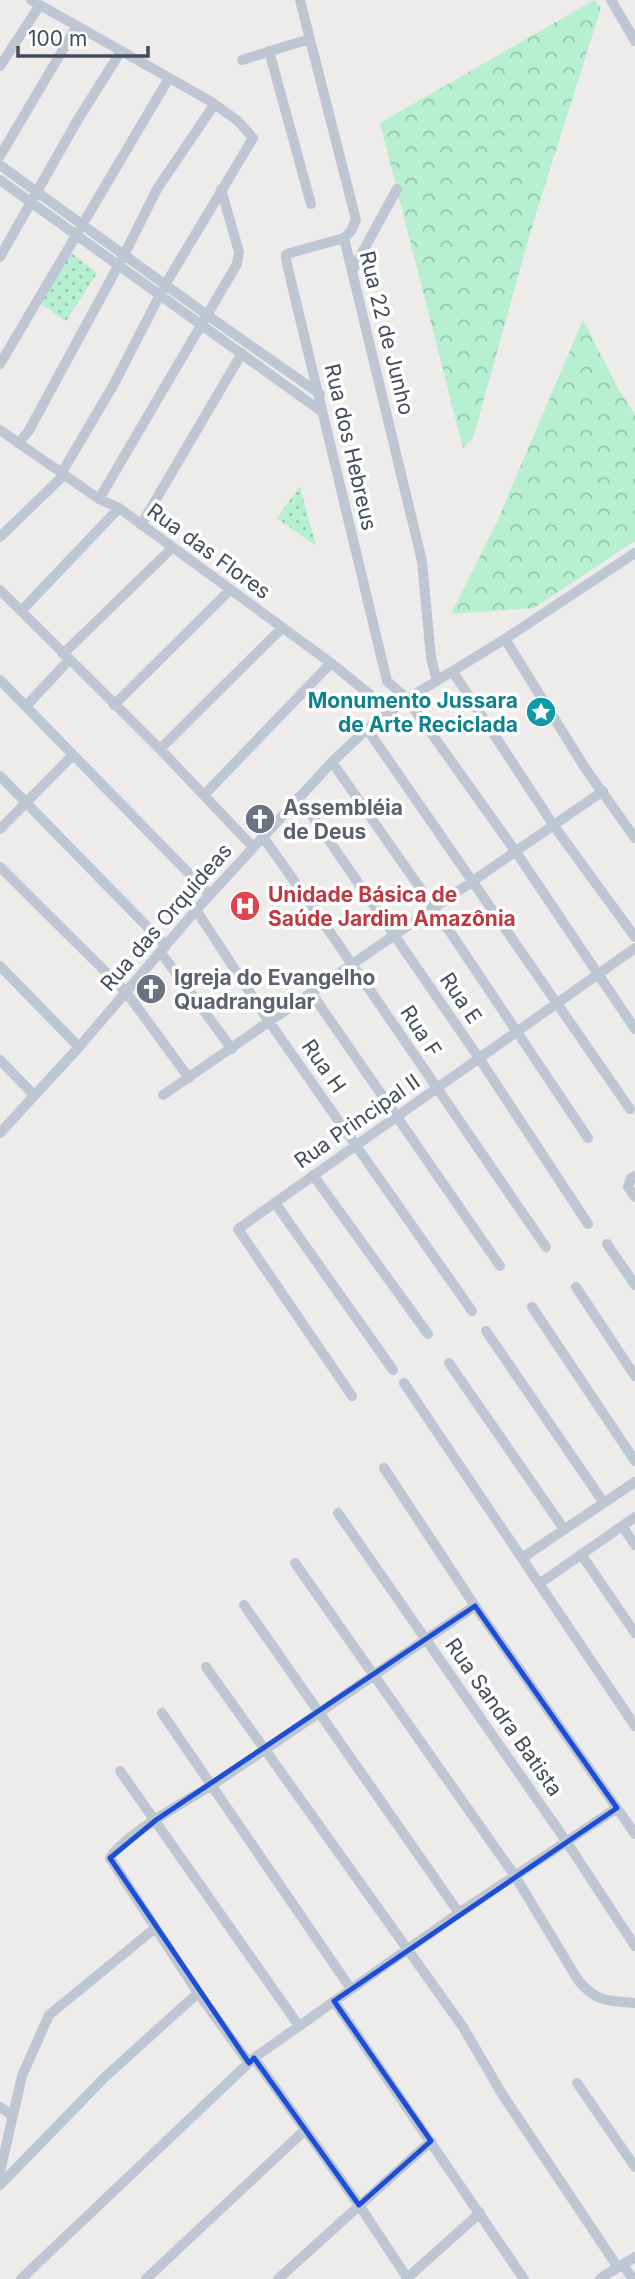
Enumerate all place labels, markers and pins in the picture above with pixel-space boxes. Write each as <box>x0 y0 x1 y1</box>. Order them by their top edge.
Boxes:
place label: Monumento Jussara de Arte Reciclada <box>308 688 518 737</box>
place icon: Monumento Jussara de Arte Reciclada <box>524 695 558 729</box>
place label: Assembléia de Deus <box>283 795 403 844</box>
church icon: Assembléia de Deus <box>243 802 277 836</box>
place label: Unidade Básica de Saúde Jardim Amazônia <box>268 882 516 931</box>
hospital icon: Unidade Básica de Saúde Jardim Amazônia <box>228 889 262 923</box>
place label: Igreja do Evangelho Quadrangular <box>174 965 376 1014</box>
church icon: Igreja do Evangelho Quadrangular <box>134 972 168 1006</box>

